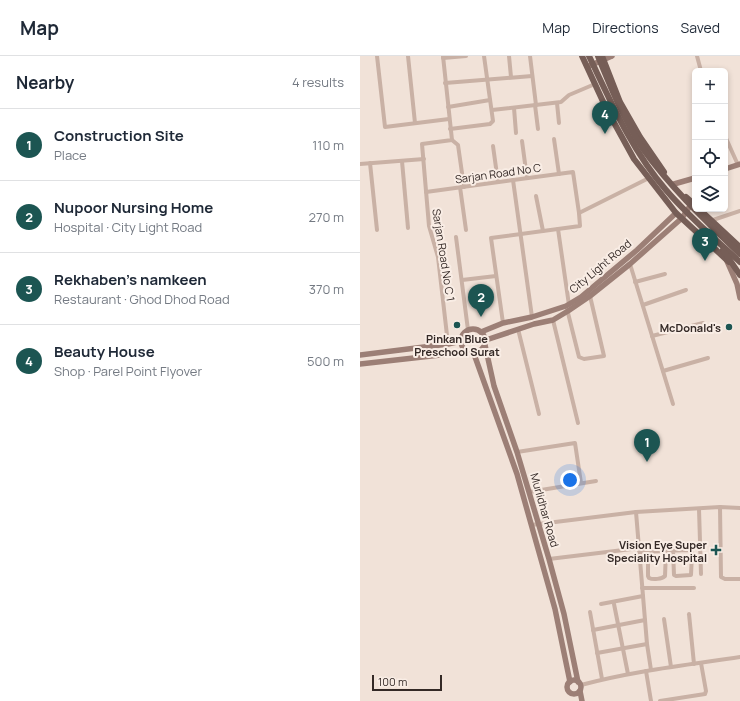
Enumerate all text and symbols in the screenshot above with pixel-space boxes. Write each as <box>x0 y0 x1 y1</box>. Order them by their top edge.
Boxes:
text: Map <box>20 15 59 41</box>
text: Map <box>542 18 570 37</box>
text: Directions <box>592 18 659 37</box>
text: Saved <box>681 18 720 37</box>
map controls <box>692 68 728 212</box>
button: + <box>692 68 728 104</box>
text: Nearby <box>16 71 74 94</box>
text: 4 results <box>292 73 344 91</box>
pin: 4 <box>592 101 618 134</box>
button: − <box>692 104 728 140</box>
text: Construction Site <box>54 125 184 146</box>
text: 1 <box>26 136 32 154</box>
text: 110 m <box>312 136 344 154</box>
button: locate <box>692 140 728 176</box>
text: Place <box>54 146 87 164</box>
street label: Sarjan Road No C <box>454 160 542 186</box>
button: layers <box>692 176 728 212</box>
text: Nupoor Nursing Home <box>54 197 213 218</box>
text: 2 <box>25 208 33 226</box>
text: 270 m <box>309 208 344 226</box>
street label: Sarjan Road No C 1 <box>429 208 459 302</box>
text: Hospital · City Light Road <box>54 218 202 236</box>
pin: 3 <box>692 228 718 261</box>
street label: City Light Road <box>566 236 634 296</box>
text: Rekhaben's namkeen <box>54 269 207 290</box>
text: 3 <box>25 280 33 298</box>
text: 370 m <box>309 280 344 298</box>
pin: 2 <box>468 284 494 317</box>
text: Restaurant · Ghod Dhod Road <box>54 290 230 308</box>
marker: Pinkan Blue Preschool Surat <box>452 320 462 330</box>
place label: McDonald's <box>660 320 721 335</box>
marker: McDonald's <box>724 322 734 332</box>
place label: Pinkan Blue Preschool Surat <box>414 331 500 359</box>
text: Beauty House <box>54 341 155 362</box>
text: 4 <box>25 352 33 370</box>
text: 500 m <box>307 352 344 370</box>
text: Shop · Parel Point Flyover <box>54 362 202 380</box>
pin: 1 <box>634 429 660 462</box>
your location <box>560 470 580 490</box>
street label: Murlidhar Road <box>527 471 563 549</box>
place label: Vision Eye Super Speciality Hospital <box>607 537 708 565</box>
marker: Vision Eye Super Speciality Hospital <box>710 544 722 556</box>
scale bar <box>372 673 442 692</box>
text: 100 m <box>378 674 407 689</box>

